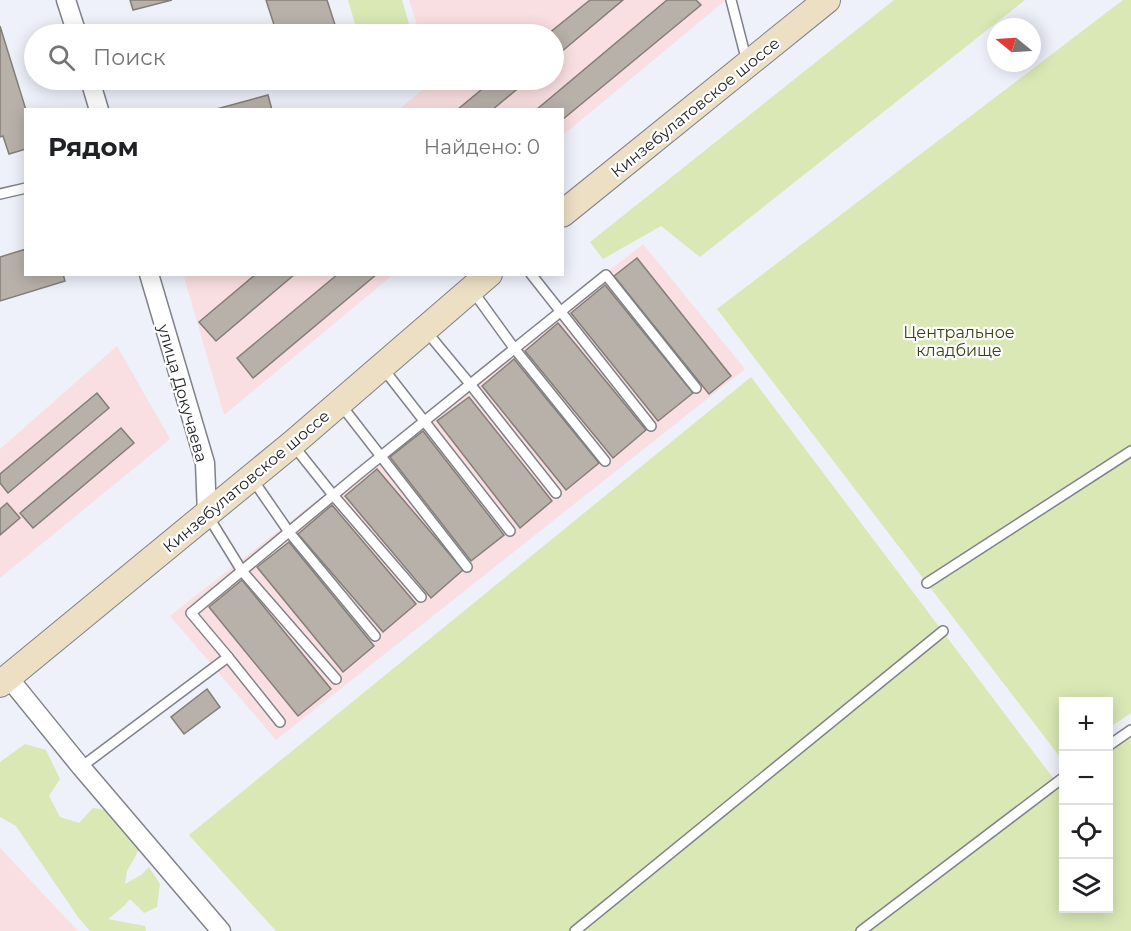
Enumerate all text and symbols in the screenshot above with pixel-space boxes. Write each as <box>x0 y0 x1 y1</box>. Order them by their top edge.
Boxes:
north arrow <box>987 18 1041 72</box>
search box <box>24 24 564 90</box>
street label: Кинзебулатовское шоссе <box>607 33 784 181</box>
icon: search <box>45 41 78 74</box>
text: Поиск <box>93 44 165 71</box>
text: Рядом <box>48 131 139 163</box>
text: Найдено: 0 <box>424 135 540 159</box>
street label: улица Докучаева <box>153 321 211 464</box>
park label: Центральное кладбище <box>903 323 1015 360</box>
street label: Кинзебулатовское шоссе <box>159 406 333 557</box>
map controls <box>1059 697 1113 913</box>
button: + <box>1059 697 1113 751</box>
button: − <box>1059 751 1113 805</box>
button: locate <box>1059 805 1113 859</box>
button: layers <box>1059 859 1113 913</box>

